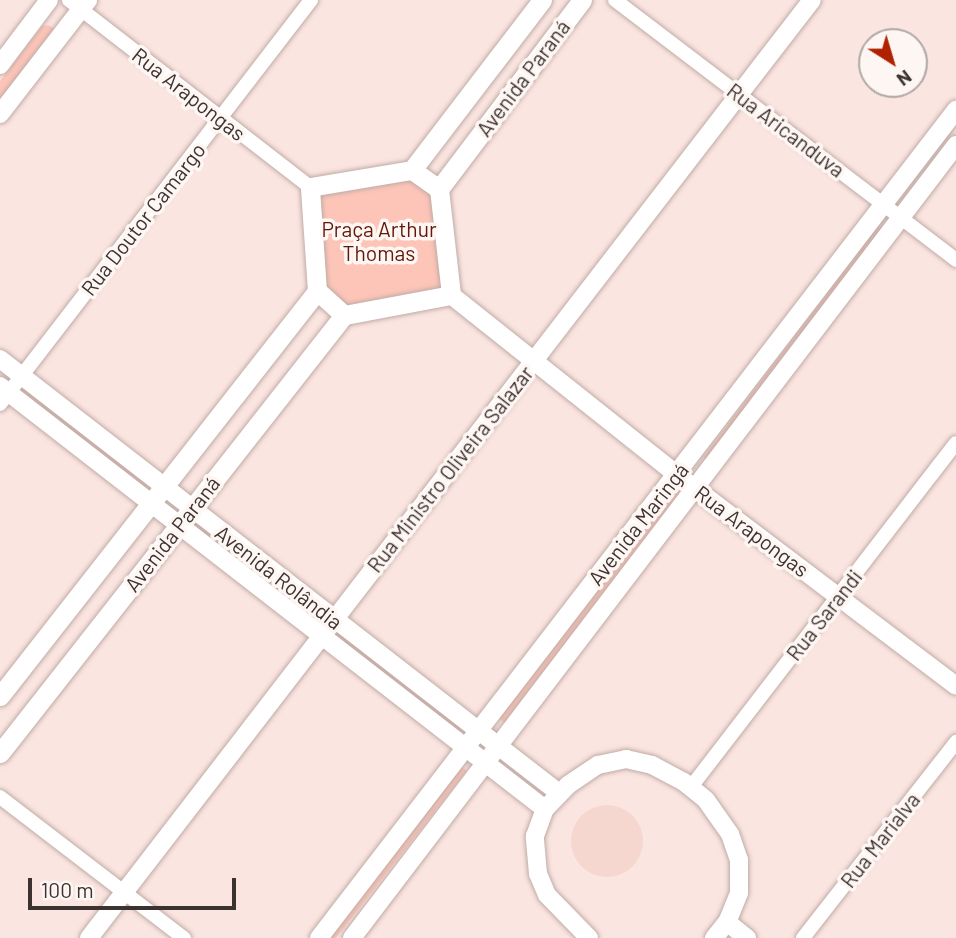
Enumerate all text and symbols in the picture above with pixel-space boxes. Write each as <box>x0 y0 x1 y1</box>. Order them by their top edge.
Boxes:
street label: Avenida Paraná <box>471 15 575 141</box>
north arrow <box>858 28 928 98</box>
street label: Rua Arapongas <box>128 42 250 146</box>
text: N <box>893 66 917 92</box>
street label: Rua Aricanduva <box>722 78 850 182</box>
street label: Rua Doutor Camargo <box>76 138 210 300</box>
park label: Praça Arthur Thomas <box>321 216 437 266</box>
street label: Rua Ministro Oliveira Salazar <box>362 361 538 577</box>
street label: Avenida Maringá <box>582 458 694 590</box>
street label: Avenida Paraná <box>119 471 225 597</box>
street label: Rua Arapongas <box>690 480 814 582</box>
street label: Avenida Rolândia <box>210 519 348 635</box>
street label: Rua Sarandi <box>781 565 867 665</box>
street label: Rua Marialva <box>835 787 925 893</box>
scale bar <box>32 864 240 908</box>
text: 100 m <box>41 877 94 902</box>

